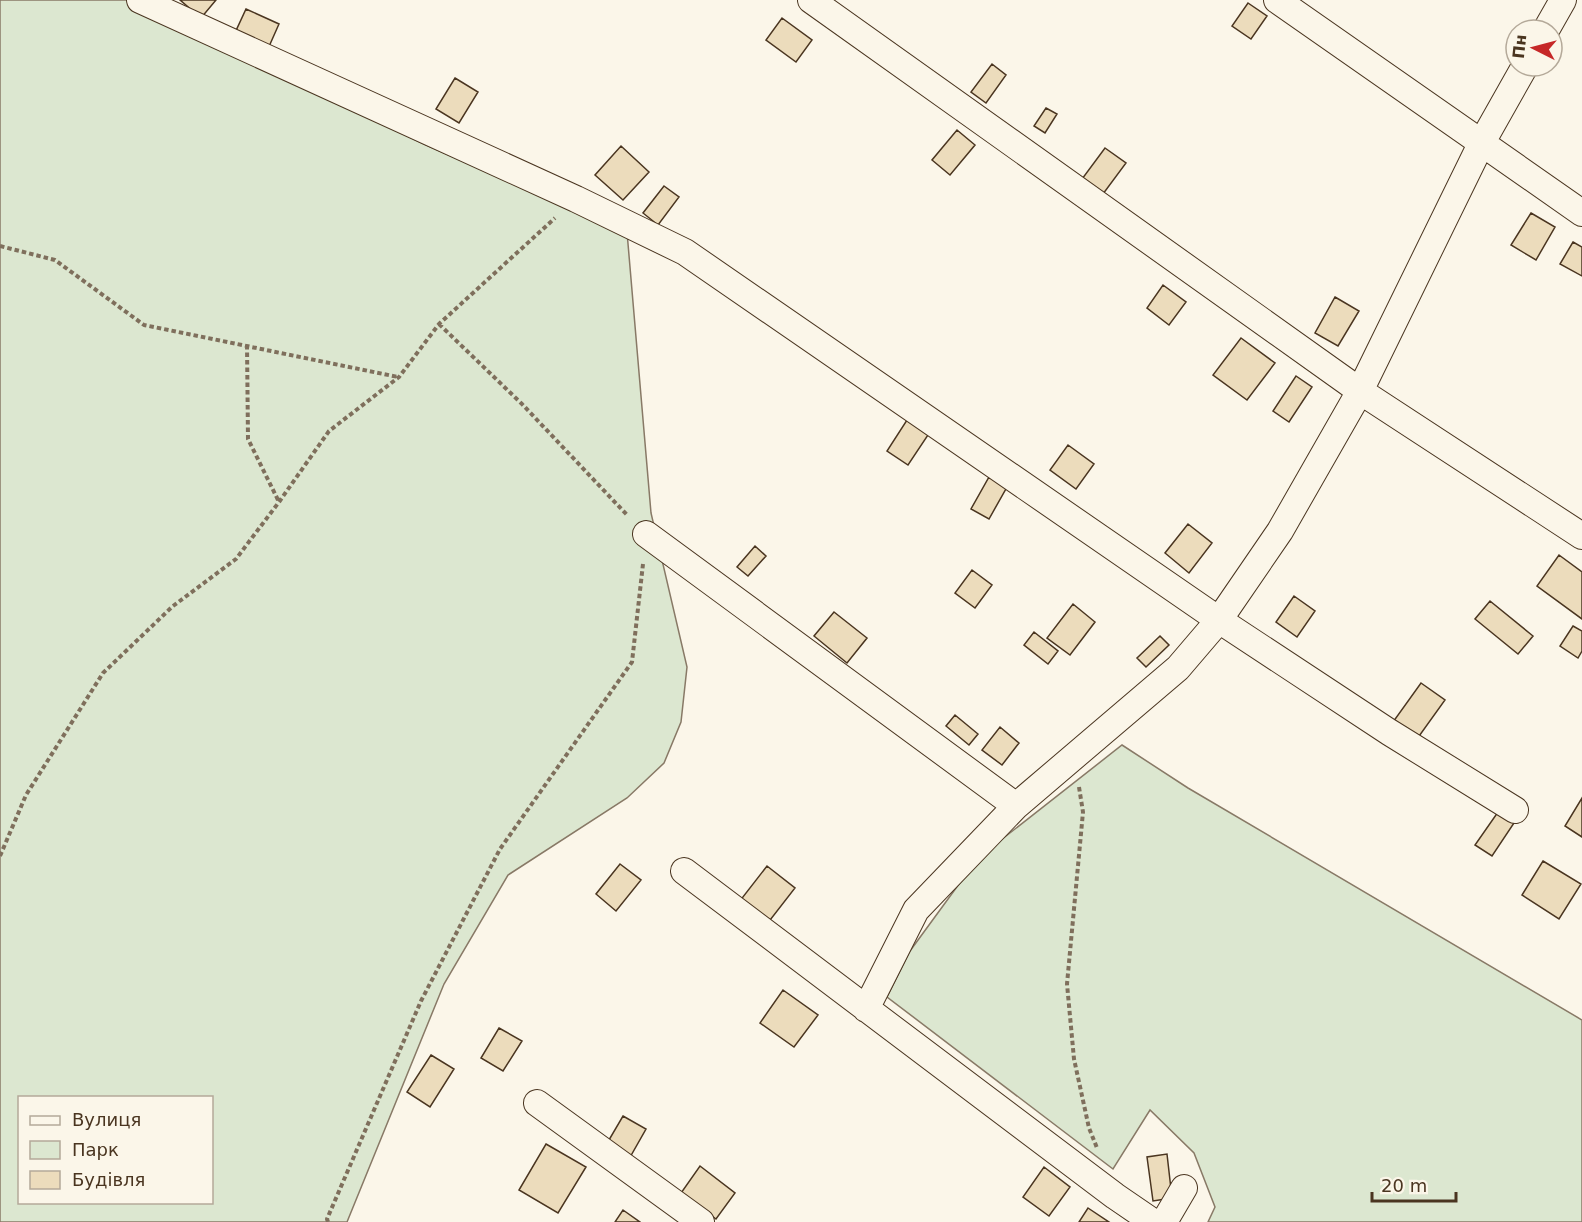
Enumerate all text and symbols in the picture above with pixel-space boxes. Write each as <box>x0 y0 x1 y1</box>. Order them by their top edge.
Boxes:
north arrow <box>1504 18 1564 78</box>
text: Пн <box>1509 33 1530 60</box>
legend <box>18 1096 213 1204</box>
text: Вулиця <box>72 1109 141 1130</box>
text: Парк <box>72 1139 119 1160</box>
scale bar <box>1372 1165 1456 1203</box>
text: Будівля <box>72 1169 145 1190</box>
text: 20 m <box>1381 1175 1427 1196</box>

